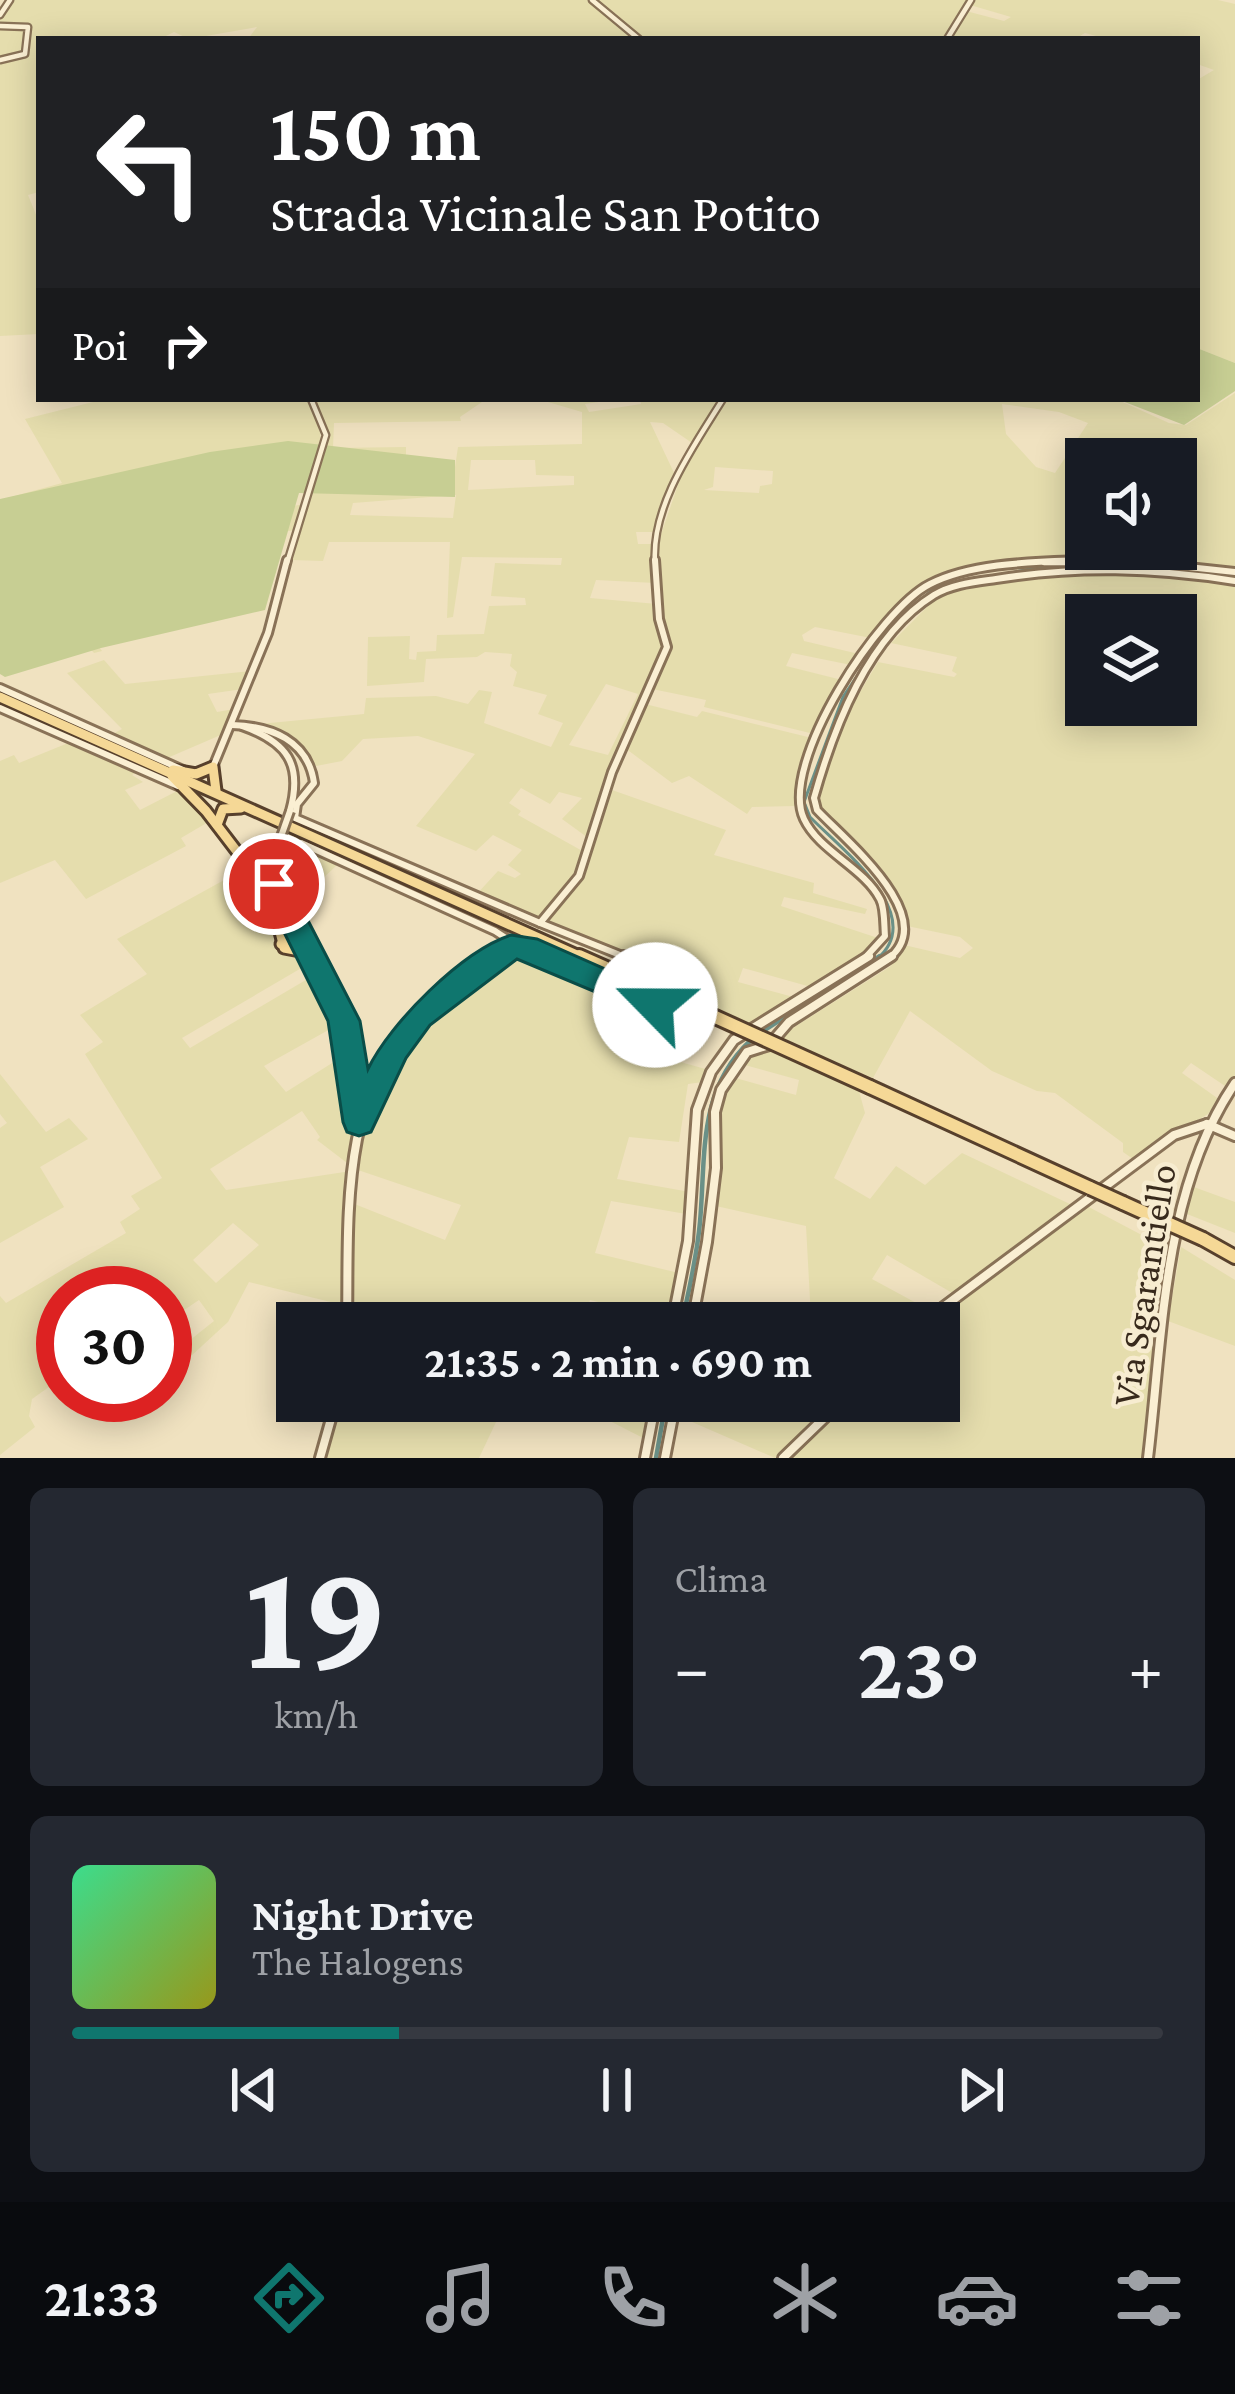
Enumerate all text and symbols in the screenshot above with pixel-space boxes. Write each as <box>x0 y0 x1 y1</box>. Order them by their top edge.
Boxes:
icon: left <box>72 84 228 240</box>
text: 150 m <box>270 85 481 178</box>
text: Strada Vicinale San Potito <box>270 183 821 243</box>
icon: right <box>152 312 218 378</box>
text: Poi <box>72 320 128 370</box>
map controls <box>1065 438 1197 726</box>
button: sound <box>1065 438 1197 570</box>
button: layers <box>1065 594 1197 726</box>
pin <box>223 833 325 935</box>
icon: arrive <box>241 851 307 917</box>
position arrow <box>592 942 718 1068</box>
street label: Via Sgarantiello <box>1103 1161 1185 1409</box>
speed limit sign: 30 <box>36 1266 192 1422</box>
text: 21:35 · 2 min · 690 m <box>424 1337 812 1387</box>
text: 19 <box>244 1528 388 1702</box>
text: Clima <box>675 1557 767 1600</box>
text: 23° <box>857 1617 980 1717</box>
text: − <box>675 1631 709 1704</box>
text: + <box>1128 1631 1163 1704</box>
text: km/h <box>274 1693 358 1736</box>
text: Night Drive <box>252 1890 473 1940</box>
text: The Halogens <box>252 1940 464 1983</box>
icon: previous <box>221 2057 287 2123</box>
icon: pause <box>584 2057 650 2123</box>
icon: next <box>948 2057 1014 2123</box>
icon: directions <box>247 2256 331 2340</box>
icon: music <box>419 2256 503 2340</box>
icon: phone <box>591 2256 675 2340</box>
icon: climate <box>763 2256 847 2340</box>
icon: car <box>935 2256 1019 2340</box>
icon: filters <box>1107 2256 1191 2340</box>
text: 21:33 <box>44 2268 159 2328</box>

